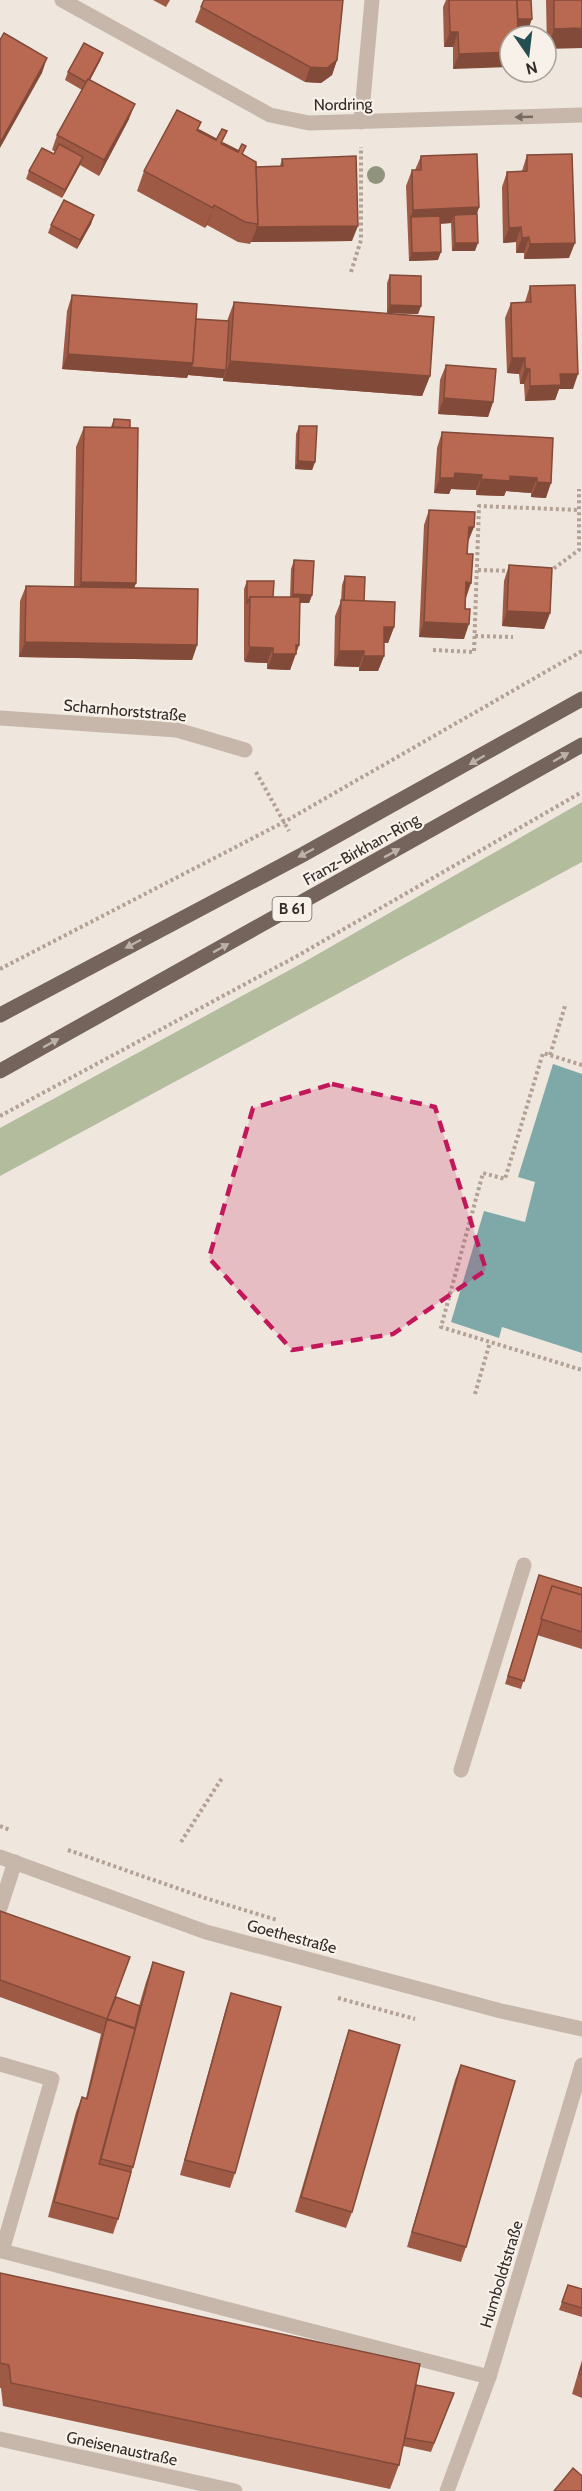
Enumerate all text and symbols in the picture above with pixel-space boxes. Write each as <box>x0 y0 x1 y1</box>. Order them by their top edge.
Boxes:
north arrow <box>498 24 558 84</box>
text: N <box>524 57 539 79</box>
street label: Nordring <box>313 94 374 115</box>
one-way arrow <box>514 112 533 121</box>
street label: Scharnhorststraße <box>63 696 187 725</box>
one-way arrow <box>553 751 569 762</box>
one-way arrow <box>469 754 485 765</box>
street label: Franz-Birkhan-Ring <box>300 809 424 889</box>
one-way arrow <box>297 848 314 858</box>
one-way arrow <box>384 848 401 858</box>
road number: B 61 <box>272 897 312 921</box>
one-way arrow <box>125 939 142 949</box>
one-way arrow <box>213 943 230 953</box>
one-way arrow <box>43 1038 60 1048</box>
street label: Goethestraße <box>245 1915 339 1958</box>
street label: Humboldtstraße <box>476 2218 527 2330</box>
street label: Gneisenaustraße <box>65 2427 179 2470</box>

